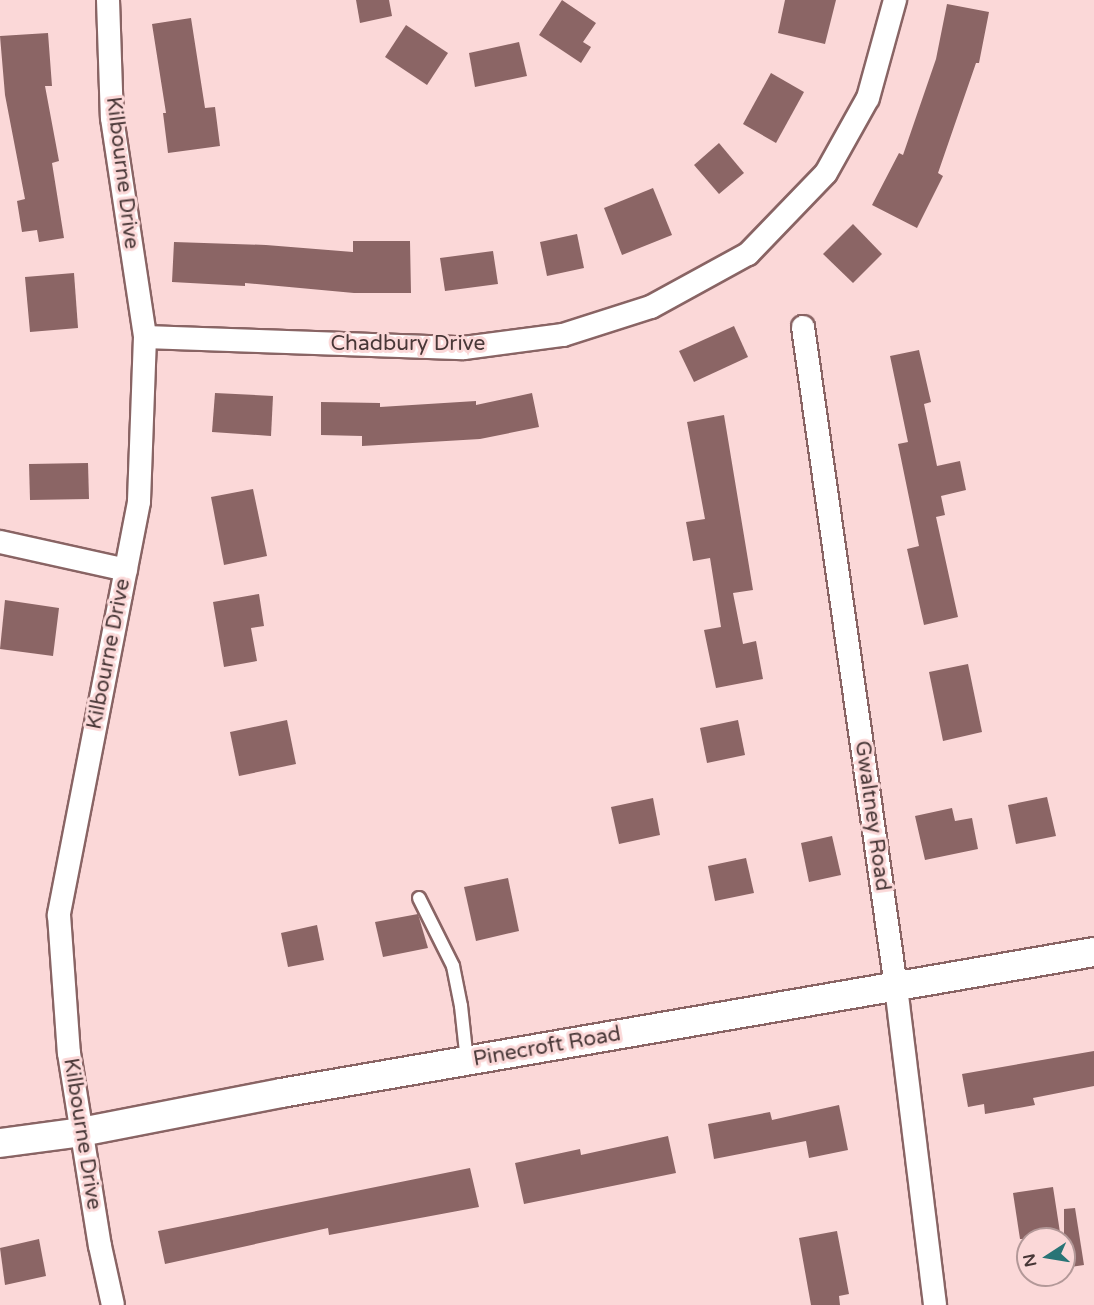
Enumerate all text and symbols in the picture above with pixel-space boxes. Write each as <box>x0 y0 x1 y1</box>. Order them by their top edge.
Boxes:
street label: Kilbourne Drive <box>100 95 144 251</box>
street label: Chadbury Drive <box>331 331 485 357</box>
street label: Kilbourne Drive <box>82 576 136 732</box>
street label: Gwaltney Road <box>849 739 895 893</box>
street label: Pinecroft Road <box>471 1022 623 1072</box>
street label: Kilbourne Drive <box>58 1056 106 1212</box>
north arrow <box>1016 1227 1076 1287</box>
text: N <box>1019 1252 1041 1269</box>

